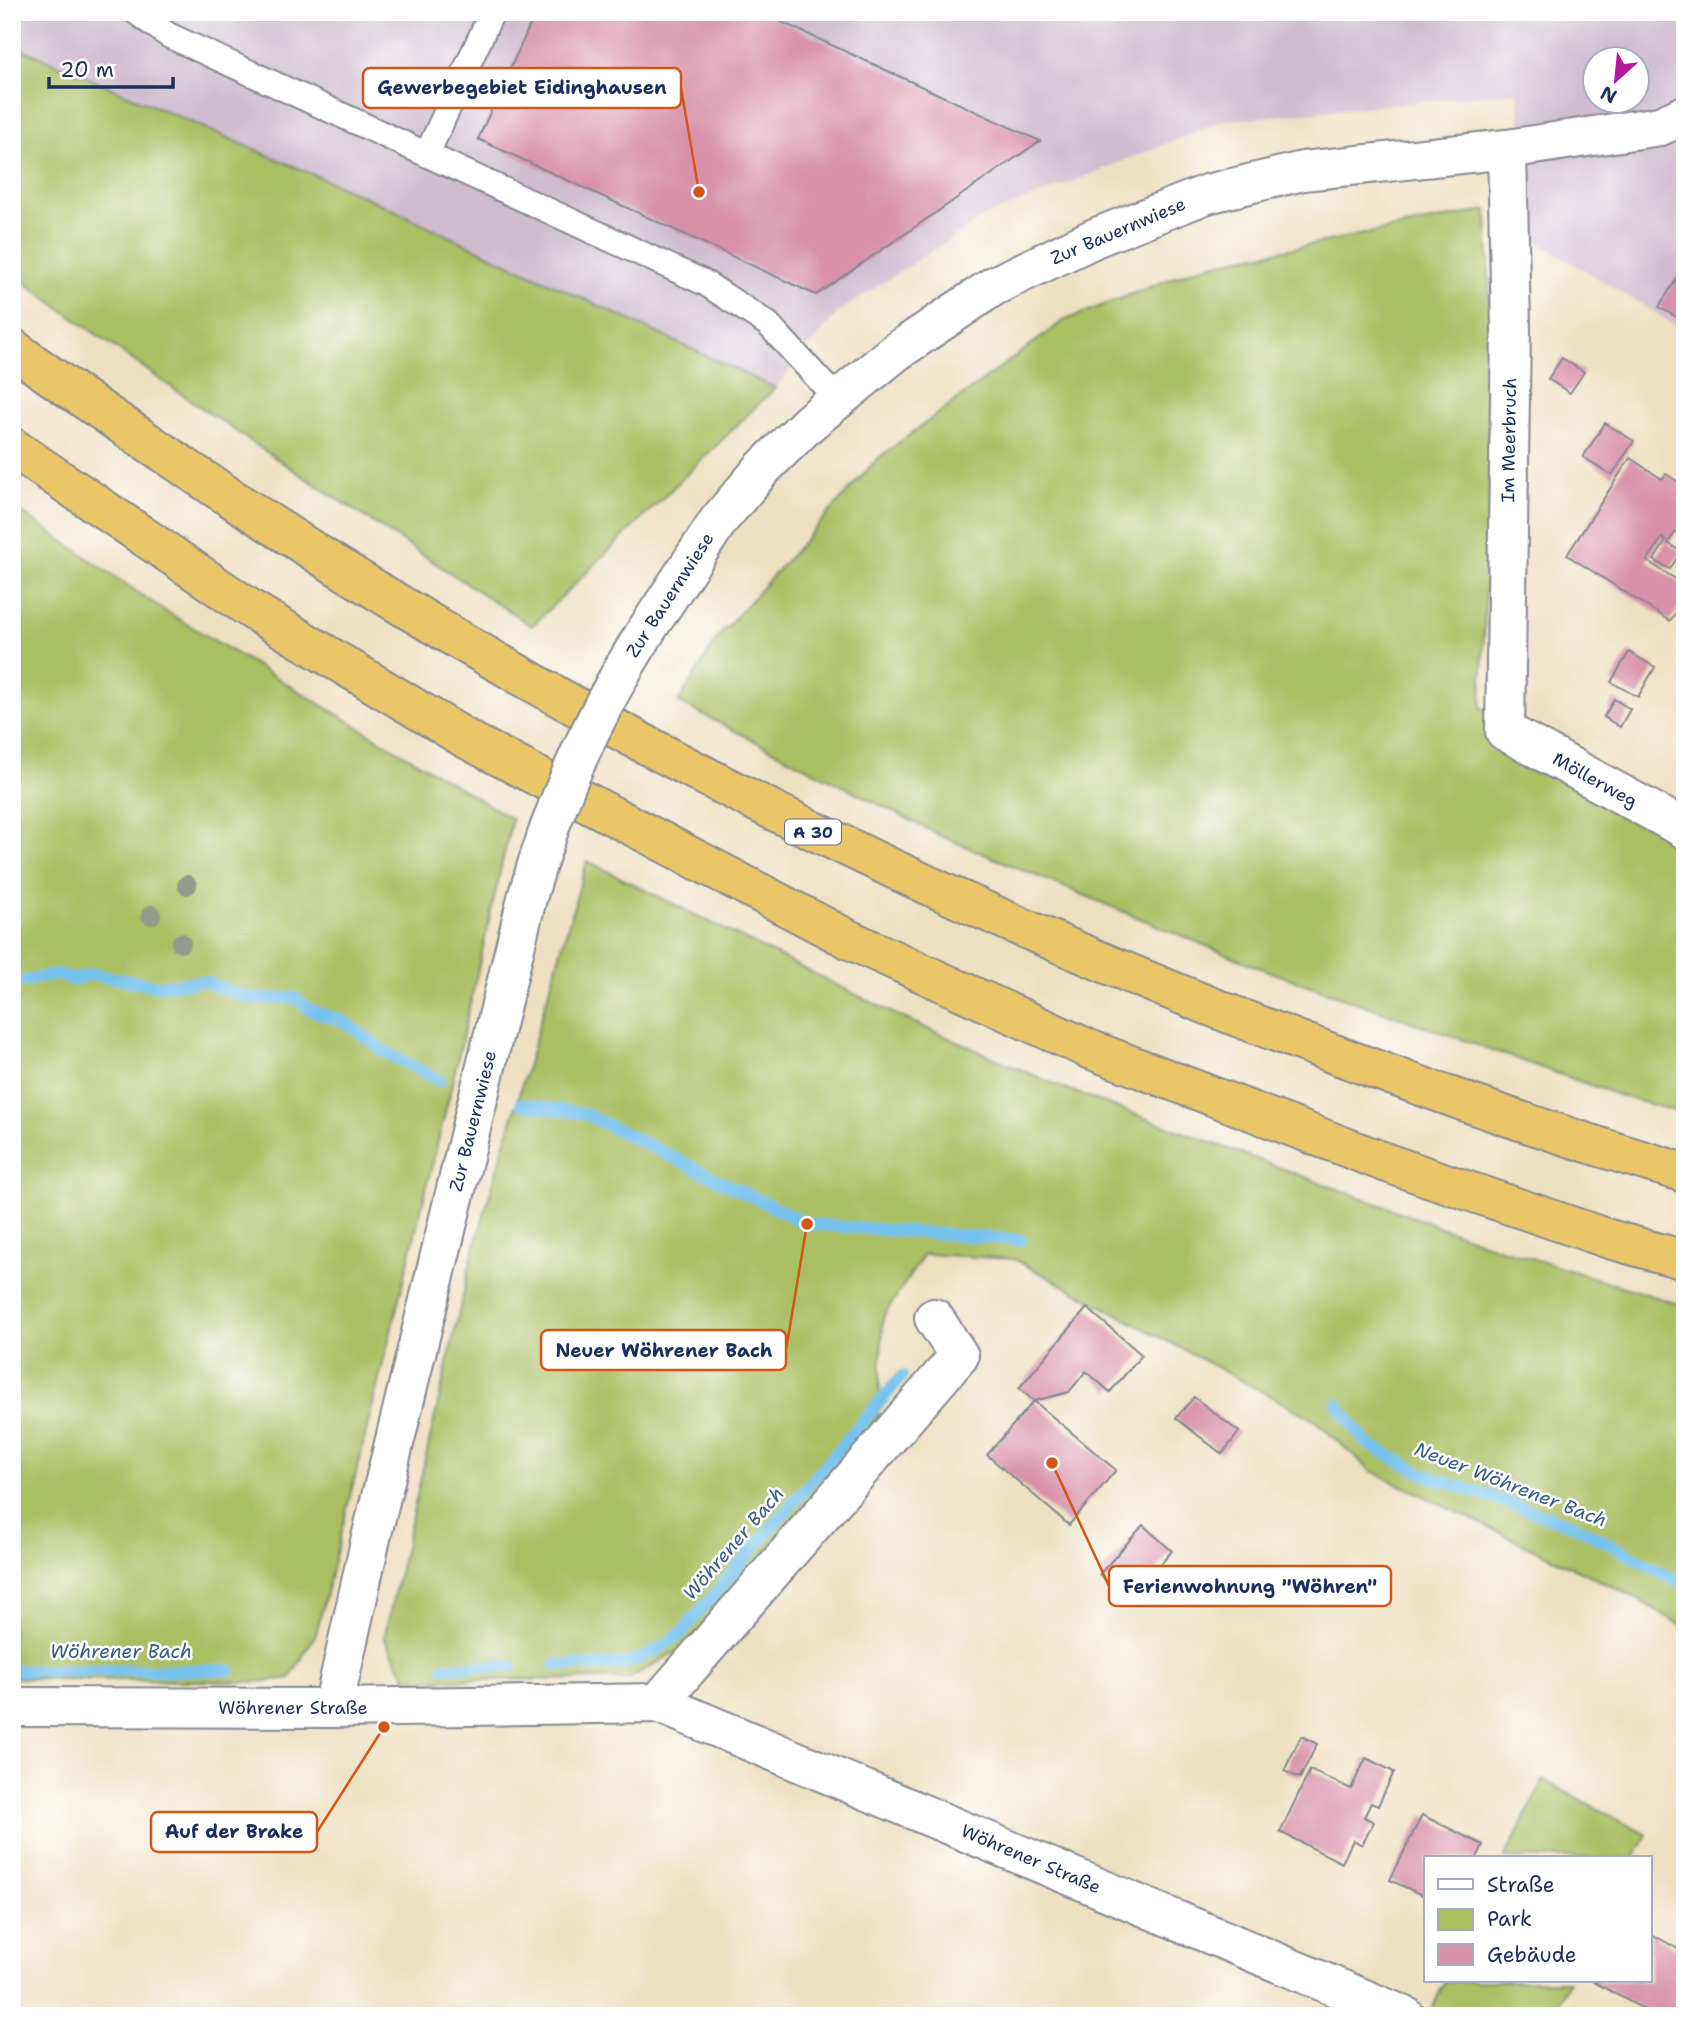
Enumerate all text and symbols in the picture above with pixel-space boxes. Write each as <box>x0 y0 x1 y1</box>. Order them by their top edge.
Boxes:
scale bar <box>49 46 173 90</box>
north arrow <box>1582 46 1652 116</box>
text: 20 m <box>60 56 114 84</box>
callout: Gewerbegebiet Eidinghausen <box>363 68 681 108</box>
text: Gewerbegebiet Eidinghausen <box>377 75 667 100</box>
text: N <box>1596 80 1621 109</box>
street label: Zur Bauernwiese <box>1047 192 1189 270</box>
street label: Im Meerbruch <box>1496 377 1522 503</box>
street label: Zur Bauernwiese <box>621 528 719 662</box>
street label: Möllerweg <box>1548 747 1642 813</box>
road number: A 30 <box>785 820 841 845</box>
street label: Zur Bauernwiese <box>444 1048 502 1194</box>
callout: Neuer Wöhrener Bach <box>541 1330 786 1370</box>
text: Neuer Wöhrener Bach <box>555 1338 773 1363</box>
water label: Neuer Wöhrener Bach <box>1411 1436 1610 1533</box>
water label: Wöhrener Bach <box>677 1482 789 1605</box>
callout: Ferienwohnung "Wöhren" <box>1109 1566 1391 1606</box>
text: Ferienwohnung "Wöhren" <box>1123 1574 1377 1599</box>
water label: Wöhrener Bach <box>50 1639 192 1664</box>
street label: Wöhrener Straße <box>218 1696 368 1720</box>
callout: Auf der Brake <box>151 1812 317 1852</box>
text: Auf der Brake <box>165 1819 303 1844</box>
street label: Wöhrener Straße <box>957 1819 1105 1899</box>
legend <box>1424 1856 1652 1982</box>
text: Straße <box>1487 1871 1555 1899</box>
text: Park <box>1487 1905 1532 1933</box>
text: Gebäude <box>1487 1941 1577 1969</box>

